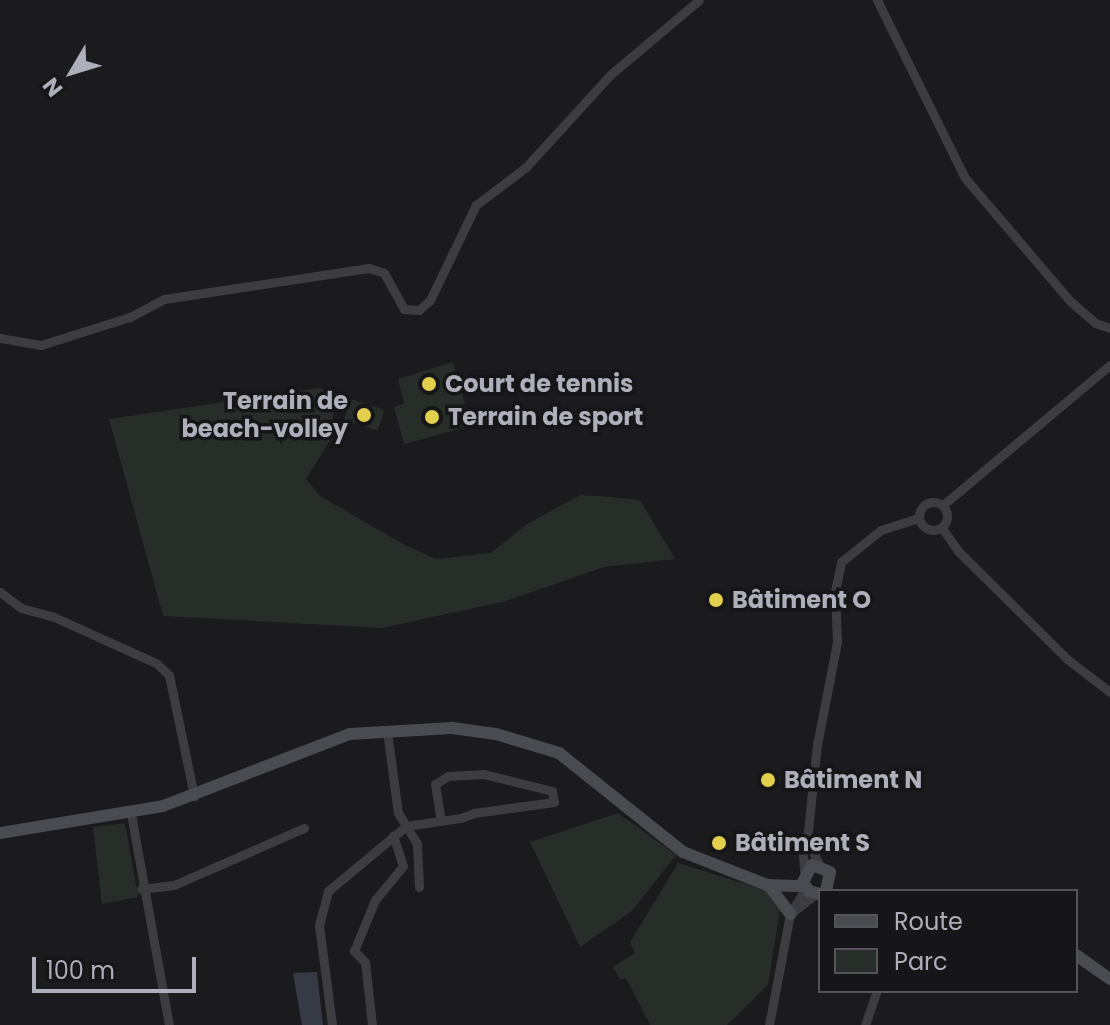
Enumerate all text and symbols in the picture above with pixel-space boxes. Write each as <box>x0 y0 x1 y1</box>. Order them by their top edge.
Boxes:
north arrow <box>32 32 112 112</box>
text: N <box>35 71 70 103</box>
place label: Court de tennis <box>445 370 633 398</box>
marker: Court de tennis <box>420 375 438 393</box>
place label: Terrain de beach-volley <box>182 387 348 443</box>
place label: Terrain de sport <box>448 403 643 431</box>
marker: Terrain de beach-volley <box>355 406 373 424</box>
marker: Terrain de sport <box>423 408 441 426</box>
place label: Bâtiment O <box>732 586 871 614</box>
marker: Bâtiment O <box>707 591 725 609</box>
place label: Bâtiment N <box>784 766 922 794</box>
marker: Bâtiment N <box>759 771 777 789</box>
place label: Bâtiment S <box>735 829 870 857</box>
marker: Bâtiment S <box>710 834 728 852</box>
legend <box>818 889 1078 993</box>
text: Route <box>894 905 963 938</box>
scale bar <box>36 941 200 991</box>
text: Parc <box>894 945 948 978</box>
text: 100 m <box>46 954 115 987</box>

